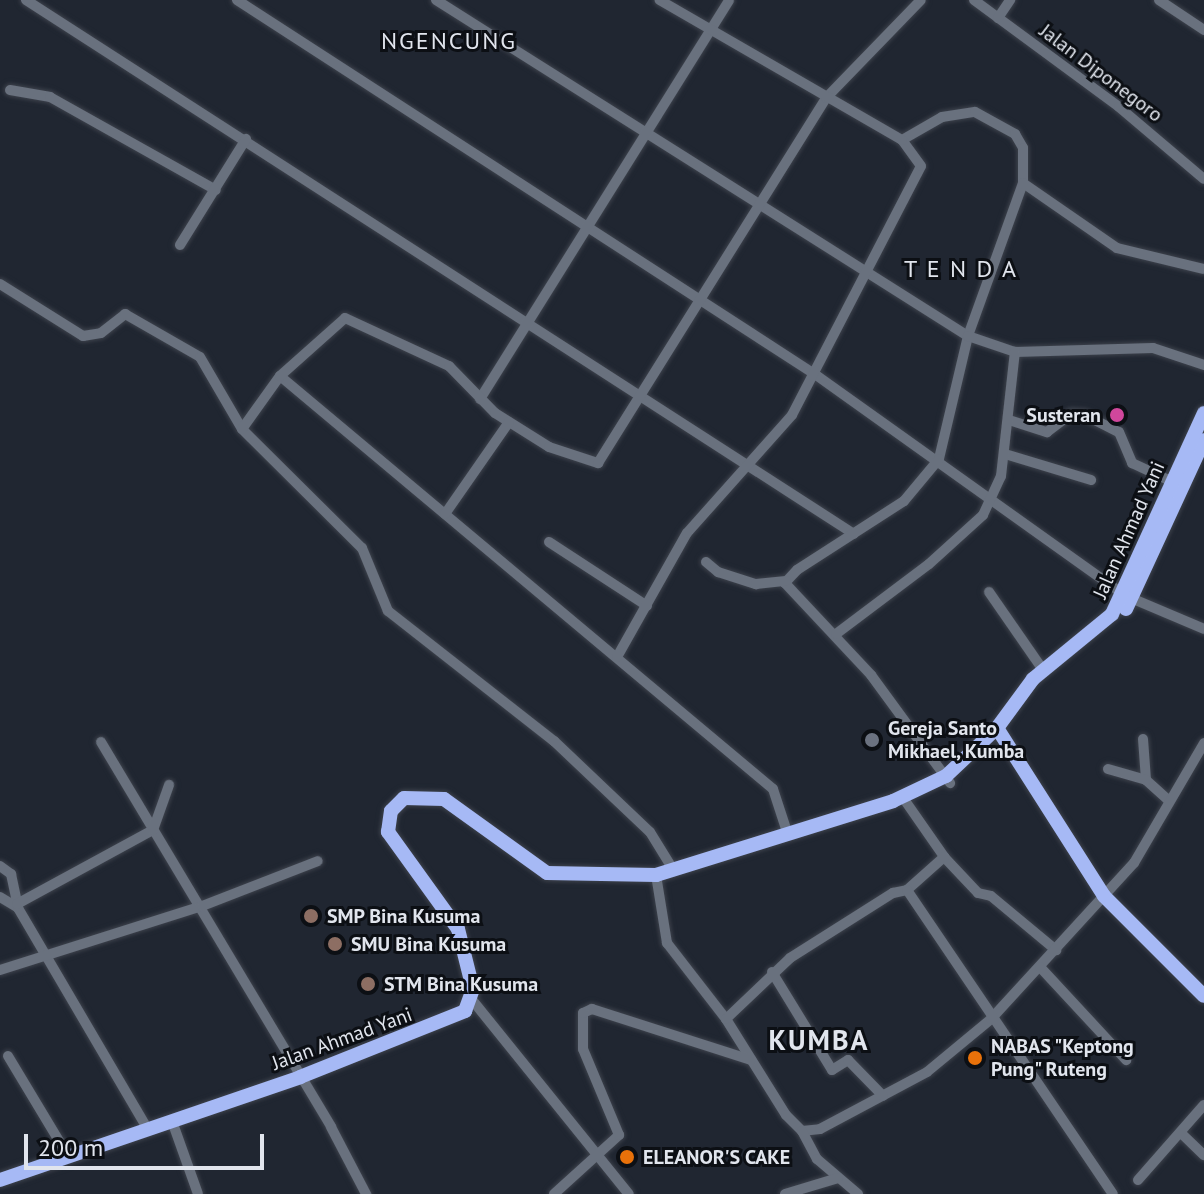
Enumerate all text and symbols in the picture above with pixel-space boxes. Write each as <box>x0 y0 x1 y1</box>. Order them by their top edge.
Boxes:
street label: Jalan Diponegoro <box>1035 19 1167 127</box>
district label: NGENCUNG <box>381 27 517 55</box>
district label: T E N D A <box>903 255 1019 283</box>
place label: Susteran <box>1026 403 1101 427</box>
marker: Susteran <box>1108 406 1126 424</box>
street label: Jalan Ahmad Yani <box>1088 457 1170 603</box>
place label: Gereja Santo Mikhael, Kumba <box>888 716 1026 763</box>
marker: Gereja Santo Mikhael, Kumba <box>863 731 881 749</box>
place label: SMP Bina Kusuma <box>327 904 481 928</box>
marker: SMP Bina Kusuma <box>302 907 320 925</box>
place label: SMU Bina Kusuma <box>351 932 506 956</box>
marker: SMU Bina Kusuma <box>326 935 344 953</box>
place label: STM Bina Kusuma <box>384 972 538 996</box>
marker: STM Bina Kusuma <box>359 975 377 993</box>
street label: Jalan Ahmad Yani <box>268 1002 416 1076</box>
district label: KUMBA <box>769 1023 869 1057</box>
place label: NABAS "Keptong Pung" Ruteng <box>991 1034 1135 1081</box>
marker: NABAS "Keptong Pung" Ruteng <box>966 1049 984 1067</box>
scale bar <box>28 1118 268 1168</box>
text: 200 m <box>38 1132 103 1163</box>
place label: ELEANOR'S CAKE <box>643 1145 790 1169</box>
marker: ELEANOR'S CAKE <box>618 1148 636 1166</box>

